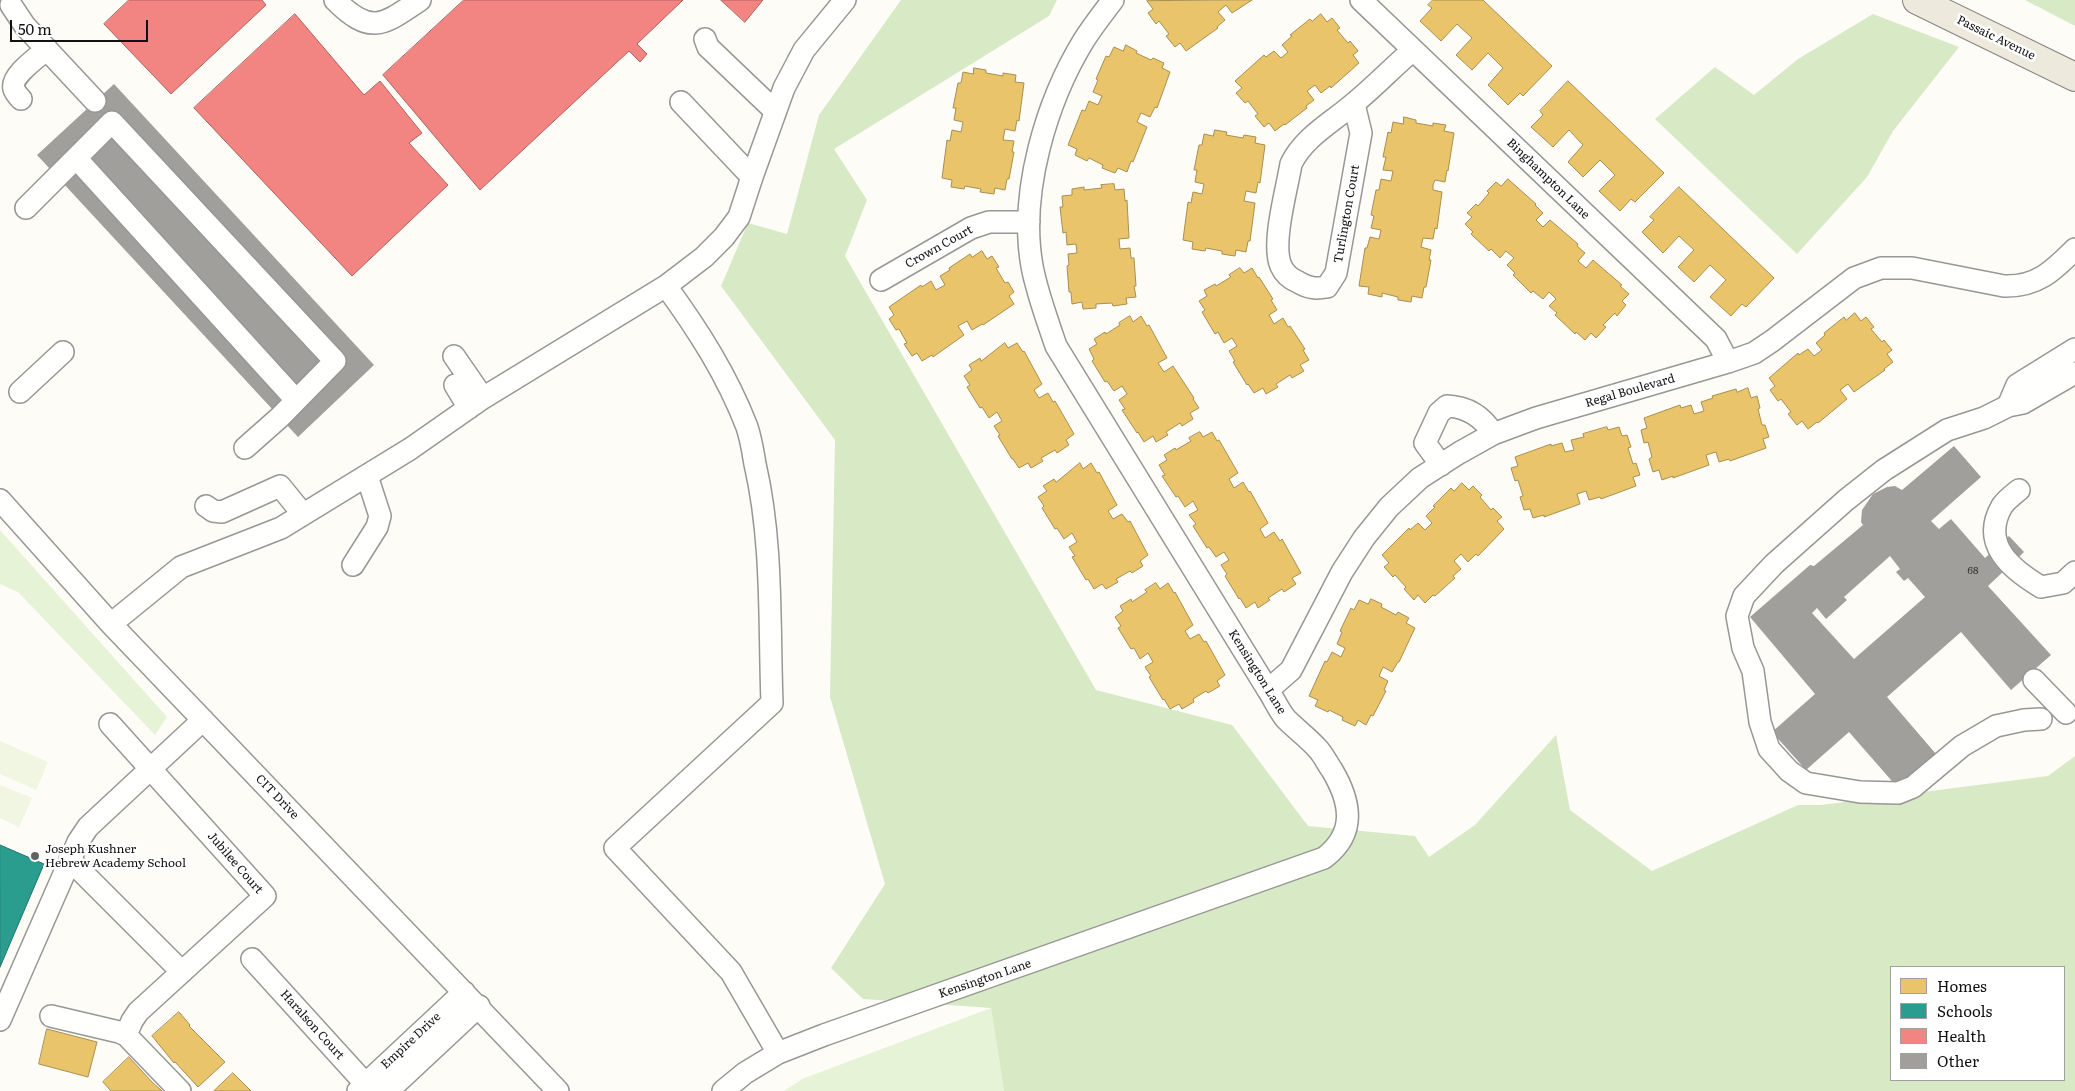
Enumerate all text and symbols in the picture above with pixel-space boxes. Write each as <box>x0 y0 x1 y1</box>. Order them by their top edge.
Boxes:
scale bar <box>12 10 150 42</box>
street label: Passaic Avenue <box>1954 13 2038 63</box>
text: 50 m <box>18 17 52 40</box>
street label: Binghampton Lane <box>1504 136 1592 222</box>
street label: Turlington Court <box>1331 164 1363 264</box>
street label: Crown Court <box>903 223 975 271</box>
street label: Regal Boulevard <box>1583 371 1677 411</box>
house number: 68 <box>1968 565 1978 577</box>
street label: Kensington Lane <box>1225 627 1289 717</box>
street label: CIT Drive <box>252 772 302 822</box>
street label: Jubilee Court <box>204 829 266 897</box>
place label: Joseph Kushner Hebrew Academy School <box>45 842 186 870</box>
marker: Joseph Kushner Hebrew Academy School <box>29 850 41 862</box>
street label: Kensington Lane <box>937 956 1033 1002</box>
legend <box>1890 966 2065 1081</box>
text: Homes <box>1937 974 1987 997</box>
street label: Haralson Court <box>277 987 347 1063</box>
text: Schools <box>1937 999 1992 1022</box>
street label: Empire Drive <box>378 1010 444 1072</box>
text: Health <box>1937 1024 1986 1047</box>
text: Other <box>1937 1049 1979 1072</box>

